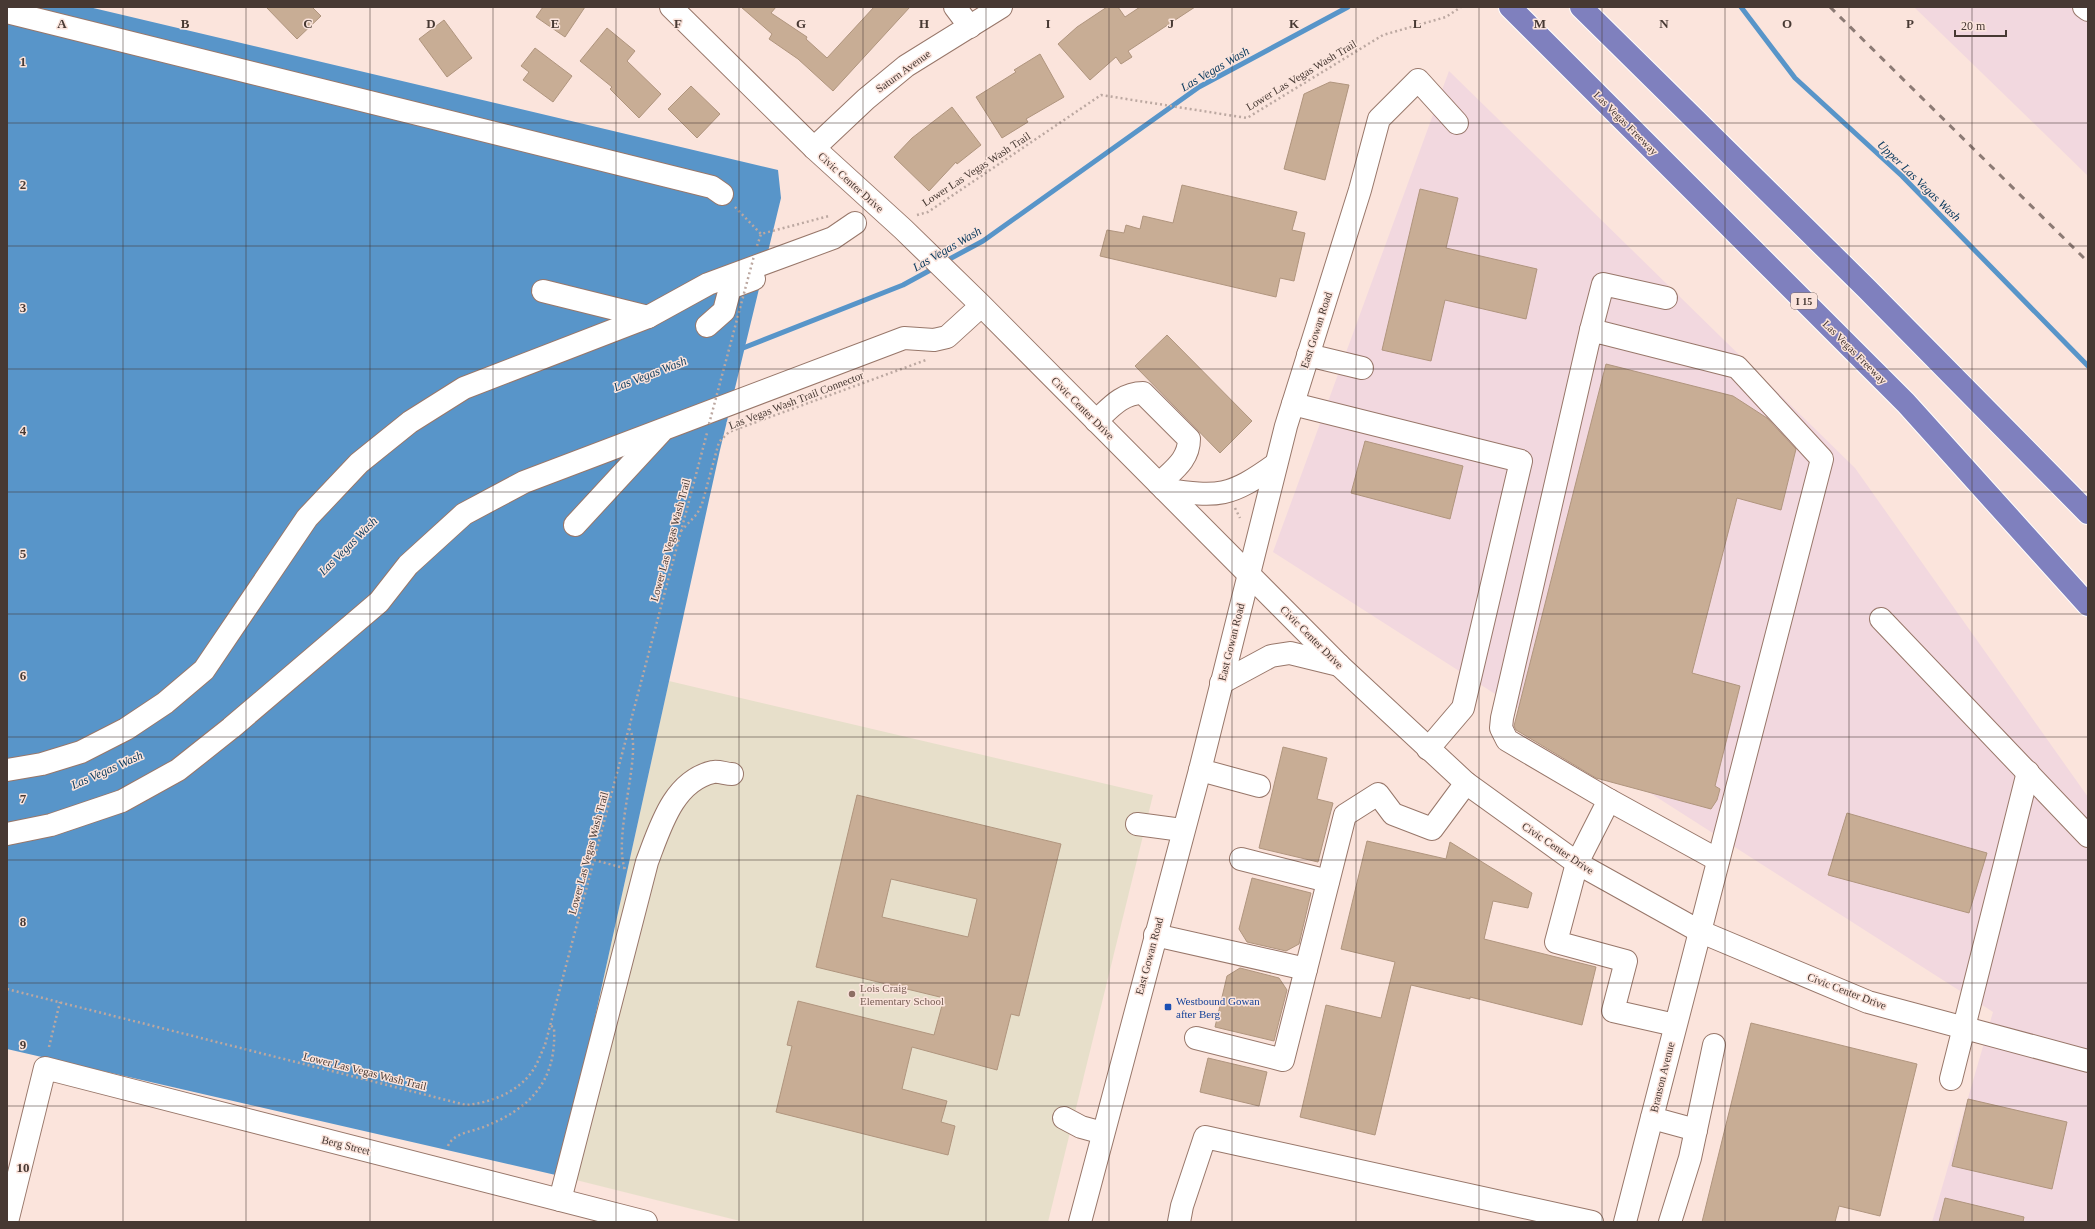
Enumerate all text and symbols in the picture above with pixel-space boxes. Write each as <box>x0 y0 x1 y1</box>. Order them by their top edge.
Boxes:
scale bar <box>1955 12 2006 38</box>
text: A <box>57 16 67 31</box>
text: B <box>181 16 190 31</box>
text: C <box>303 16 313 31</box>
text: D <box>426 16 436 31</box>
text: E <box>551 16 559 31</box>
text: F <box>674 16 682 31</box>
text: G <box>796 16 806 31</box>
text: H <box>919 16 929 31</box>
text: I <box>1045 16 1051 31</box>
text: J <box>1168 16 1175 31</box>
text: K <box>1289 16 1300 31</box>
text: L <box>1413 16 1422 31</box>
text: M <box>1534 16 1546 31</box>
text: N <box>1659 16 1669 31</box>
text: O <box>1782 16 1792 31</box>
text: P <box>1906 16 1914 31</box>
text: 20 m <box>1961 19 1986 33</box>
street label: Lower Las Vegas Wash Trail <box>1244 37 1358 113</box>
water label: Las Vegas Wash <box>1177 44 1252 95</box>
street label: Saturn Avenue <box>873 47 933 95</box>
text: 1 <box>20 54 26 69</box>
street label: Las Vegas Freeway <box>1592 89 1661 158</box>
street label: Lower Las Vegas Wash Trail <box>920 130 1032 208</box>
water label: Upper Las Vegas Wash <box>1874 138 1964 224</box>
street label: Civic Center Drive <box>816 150 886 215</box>
text: 2 <box>20 177 26 192</box>
water label: Las Vegas Wash <box>909 224 984 275</box>
street label: East Gowan Road <box>1298 290 1334 370</box>
road number: I 15 <box>1791 293 1817 309</box>
text: 3 <box>20 300 27 315</box>
street label: Las Vegas Freeway <box>1821 318 1890 387</box>
water label: Las Vegas Wash <box>611 354 688 395</box>
street label: Las Vegas Wash Trail Connector <box>727 369 865 431</box>
street label: Civic Center Drive <box>1049 374 1117 442</box>
text: 4 <box>20 423 27 438</box>
street label: Lower Las Vegas Wash Trail <box>648 477 692 603</box>
water label: Las Vegas Wash <box>315 514 380 579</box>
text: 5 <box>20 546 27 561</box>
street label: East Gowan Road <box>1216 602 1247 682</box>
street label: Civic Center Drive <box>1278 603 1346 671</box>
text: 6 <box>20 668 27 683</box>
water label: Las Vegas Wash <box>68 748 145 792</box>
street label: Lower Las Vegas Wash Trail <box>566 790 610 916</box>
text: 7 <box>20 791 27 806</box>
street label: Civic Center Drive <box>1520 820 1596 876</box>
text: 8 <box>20 914 27 929</box>
street label: East Gowan Road <box>1133 916 1165 996</box>
street label: Civic Center Drive <box>1806 970 1888 1012</box>
place label: Lois Craig Elementary School <box>860 982 944 1007</box>
marker: Lois Craig Elementary School <box>847 989 857 999</box>
place label: Westbound Gowan after Berg <box>1176 995 1260 1020</box>
marker: Westbound Gowan after Berg <box>1163 1002 1173 1012</box>
text: 9 <box>20 1037 27 1052</box>
street label: Branson Avenue <box>1647 1040 1677 1113</box>
street label: Lower Las Vegas Wash Trail <box>302 1050 428 1092</box>
street label: Berg Street <box>320 1133 372 1157</box>
text: 10 <box>17 1160 30 1175</box>

